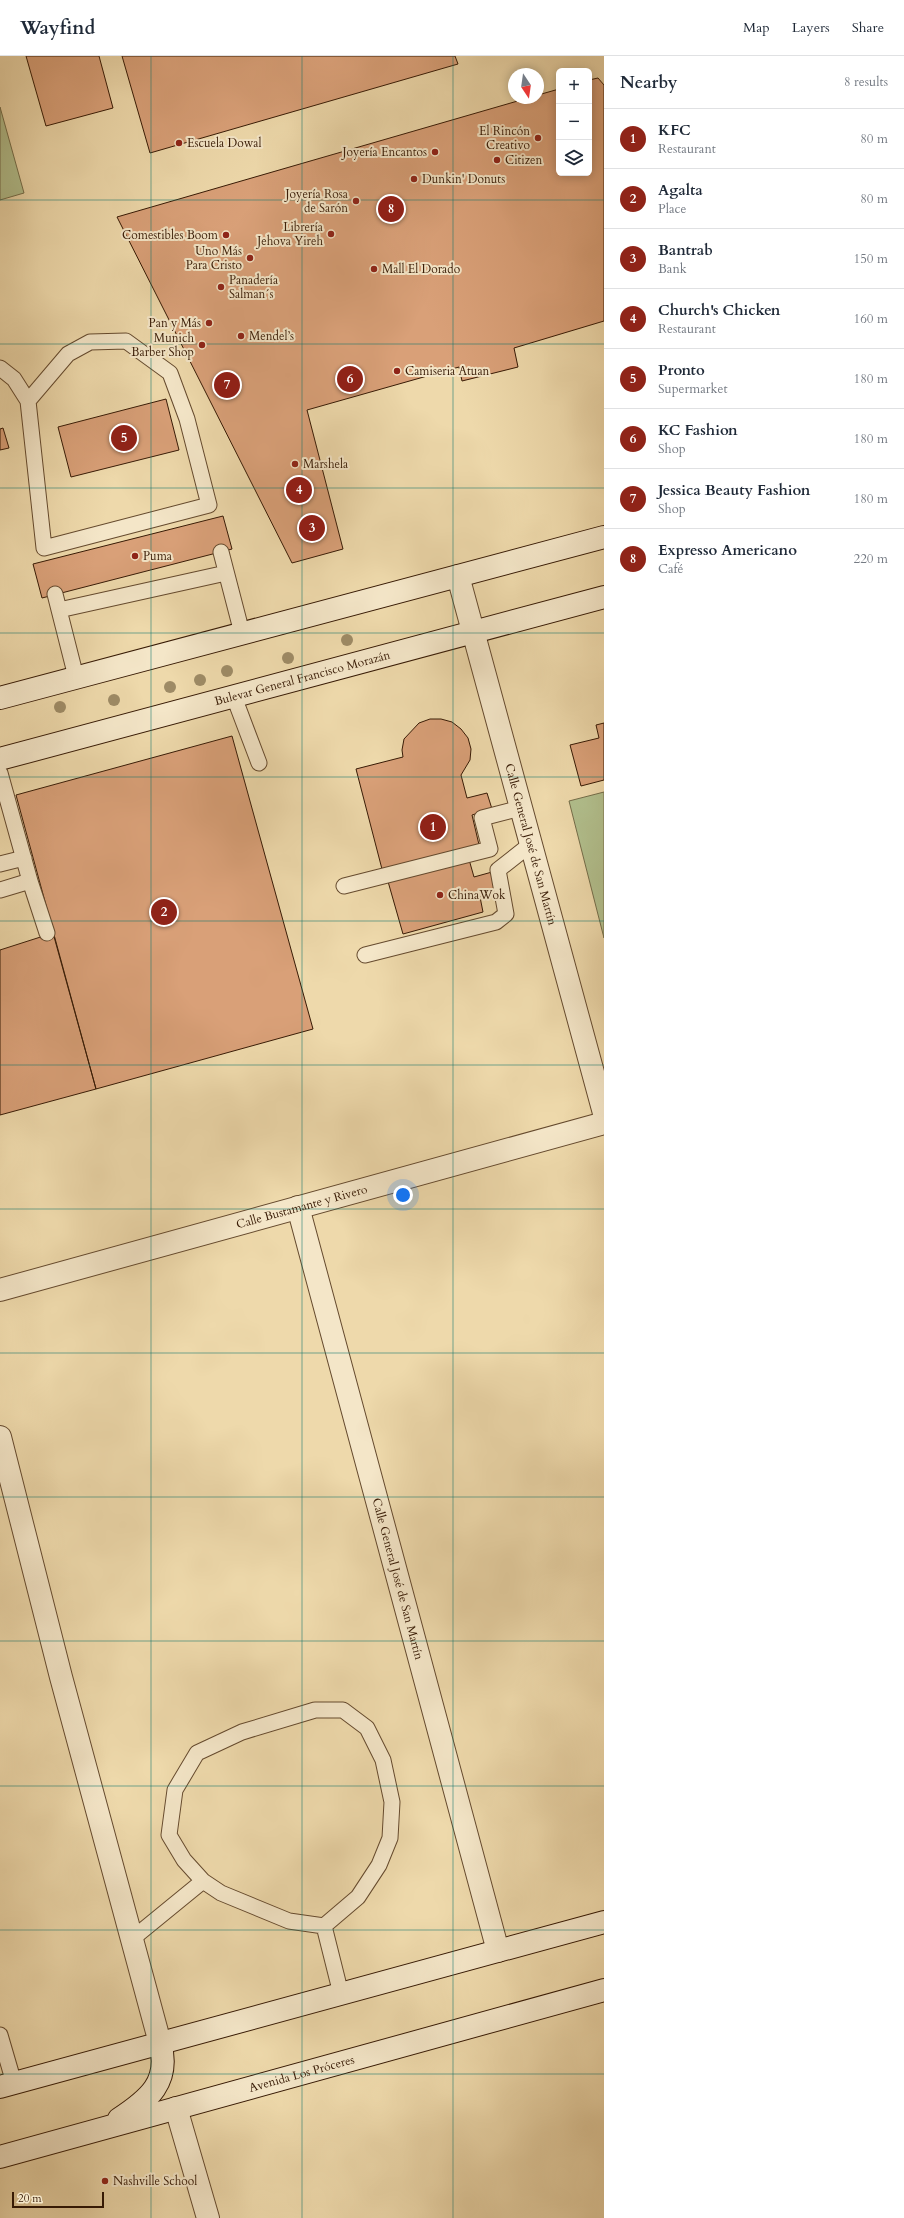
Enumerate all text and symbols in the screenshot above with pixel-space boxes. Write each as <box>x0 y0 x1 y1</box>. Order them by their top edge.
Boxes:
text: Wayfind <box>20 15 95 41</box>
text: Map <box>743 18 770 37</box>
text: Layers <box>792 18 830 37</box>
text: Share <box>852 18 884 37</box>
north arrow <box>508 68 544 104</box>
map controls <box>556 68 592 176</box>
button: + <box>556 68 592 104</box>
text: Nearby <box>620 71 677 94</box>
text: 8 results <box>844 73 888 91</box>
button: − <box>556 104 592 140</box>
text: KFC <box>658 120 691 140</box>
place label: El Rincón Creativo <box>479 123 531 153</box>
text: 1 <box>630 130 636 148</box>
text: 80 m <box>860 130 888 148</box>
marker: El Rincón Creativo <box>533 133 543 143</box>
place label: Escuela Dowal <box>187 135 261 151</box>
marker: Escuela Dowal <box>174 138 184 148</box>
button: layers <box>556 140 592 176</box>
text: Restaurant <box>658 140 716 158</box>
place label: Joyería Encantos <box>341 144 427 160</box>
marker: Joyería Encantos <box>430 147 440 157</box>
place label: Citizen <box>505 152 543 168</box>
marker: Citizen <box>492 155 502 165</box>
place label: Dunkin' Donuts <box>422 171 505 187</box>
marker: Dunkin' Donuts <box>409 174 419 184</box>
text: Agalta <box>658 180 703 200</box>
place label: Joyería Rosa de Sarón <box>284 186 349 216</box>
text: 2 <box>630 190 636 208</box>
text: 80 m <box>860 190 888 208</box>
pin: 8 <box>378 194 404 224</box>
marker: Joyería Rosa de Sarón <box>351 196 361 206</box>
text: Place <box>658 200 686 218</box>
place label: Librería Jehova Yireh <box>255 219 324 249</box>
place label: Comestibles Boom <box>122 227 219 243</box>
marker: Librería Jehova Yireh <box>326 229 336 239</box>
marker: Comestibles Boom <box>221 230 231 240</box>
text: Bantrab <box>658 240 713 260</box>
place label: Uno Más Para Cristo <box>186 243 243 273</box>
text: 3 <box>630 250 636 268</box>
text: 150 m <box>854 250 888 268</box>
marker: Uno Más Para Cristo <box>245 253 255 263</box>
text: Bank <box>658 260 687 278</box>
place label: Mall El Dorado <box>382 261 461 277</box>
marker: Mall El Dorado <box>369 264 379 274</box>
place label: Panadería Salman´s <box>229 272 279 302</box>
marker: Panadería Salman´s <box>216 282 226 292</box>
text: Church's Chicken <box>658 300 780 320</box>
text: 4 <box>630 310 636 328</box>
text: 160 m <box>854 310 888 328</box>
place label: Pan y Más <box>149 315 201 331</box>
marker: Pan y Más <box>204 318 214 328</box>
text: Restaurant <box>658 320 716 338</box>
place label: Mendel’s <box>249 328 294 344</box>
place label: Munich Barber Shop <box>131 330 194 360</box>
marker: Mendel’s <box>236 331 246 341</box>
marker: Munich Barber Shop <box>197 340 207 350</box>
text: Pronto <box>658 360 705 380</box>
place label: Camiseria Atuan <box>405 363 490 379</box>
pin: 6 <box>337 364 363 394</box>
marker: Camiseria Atuan <box>392 366 402 376</box>
pin: 7 <box>214 370 240 400</box>
text: 5 <box>630 370 636 388</box>
text: 180 m <box>854 370 888 388</box>
text: Supermarket <box>658 380 728 398</box>
text: KC Fashion <box>658 420 738 440</box>
pin: 5 <box>111 423 137 453</box>
text: 6 <box>630 430 636 448</box>
text: 180 m <box>854 430 888 448</box>
text: Shop <box>658 440 686 458</box>
place label: Marshela <box>303 456 349 472</box>
marker: Marshela <box>290 459 300 469</box>
pin: 4 <box>286 475 312 505</box>
text: Jessica Beauty Fashion <box>658 480 810 500</box>
text: 7 <box>630 490 636 508</box>
text: 180 m <box>854 490 888 508</box>
text: Shop <box>658 500 686 518</box>
pin: 3 <box>299 513 325 543</box>
text: Expresso Americano <box>658 540 797 560</box>
place label: Puma <box>143 548 173 564</box>
text: 8 <box>630 550 636 568</box>
text: 220 m <box>854 550 888 568</box>
marker: Puma <box>130 551 140 561</box>
text: Café <box>658 560 683 578</box>
street label: Bulevar General Francisco Morazán <box>213 647 392 709</box>
street label: Calle General José de San Martín <box>501 762 561 927</box>
pin: 1 <box>420 812 446 842</box>
place label: ChinaWok <box>448 887 506 903</box>
marker: ChinaWok <box>435 890 445 900</box>
pin: 2 <box>151 897 177 927</box>
street label: Calle Bustamante y Rivero <box>234 1181 369 1232</box>
your location <box>393 1185 413 1205</box>
street label: Calle General José de San Martín <box>369 1496 427 1662</box>
street label: Avenida Los Próceres <box>247 2051 356 2096</box>
place label: Nashville School <box>113 2173 197 2189</box>
marker: Nashville School <box>100 2176 110 2186</box>
scale bar <box>12 2190 104 2209</box>
text: 20 m <box>18 2191 42 2206</box>

